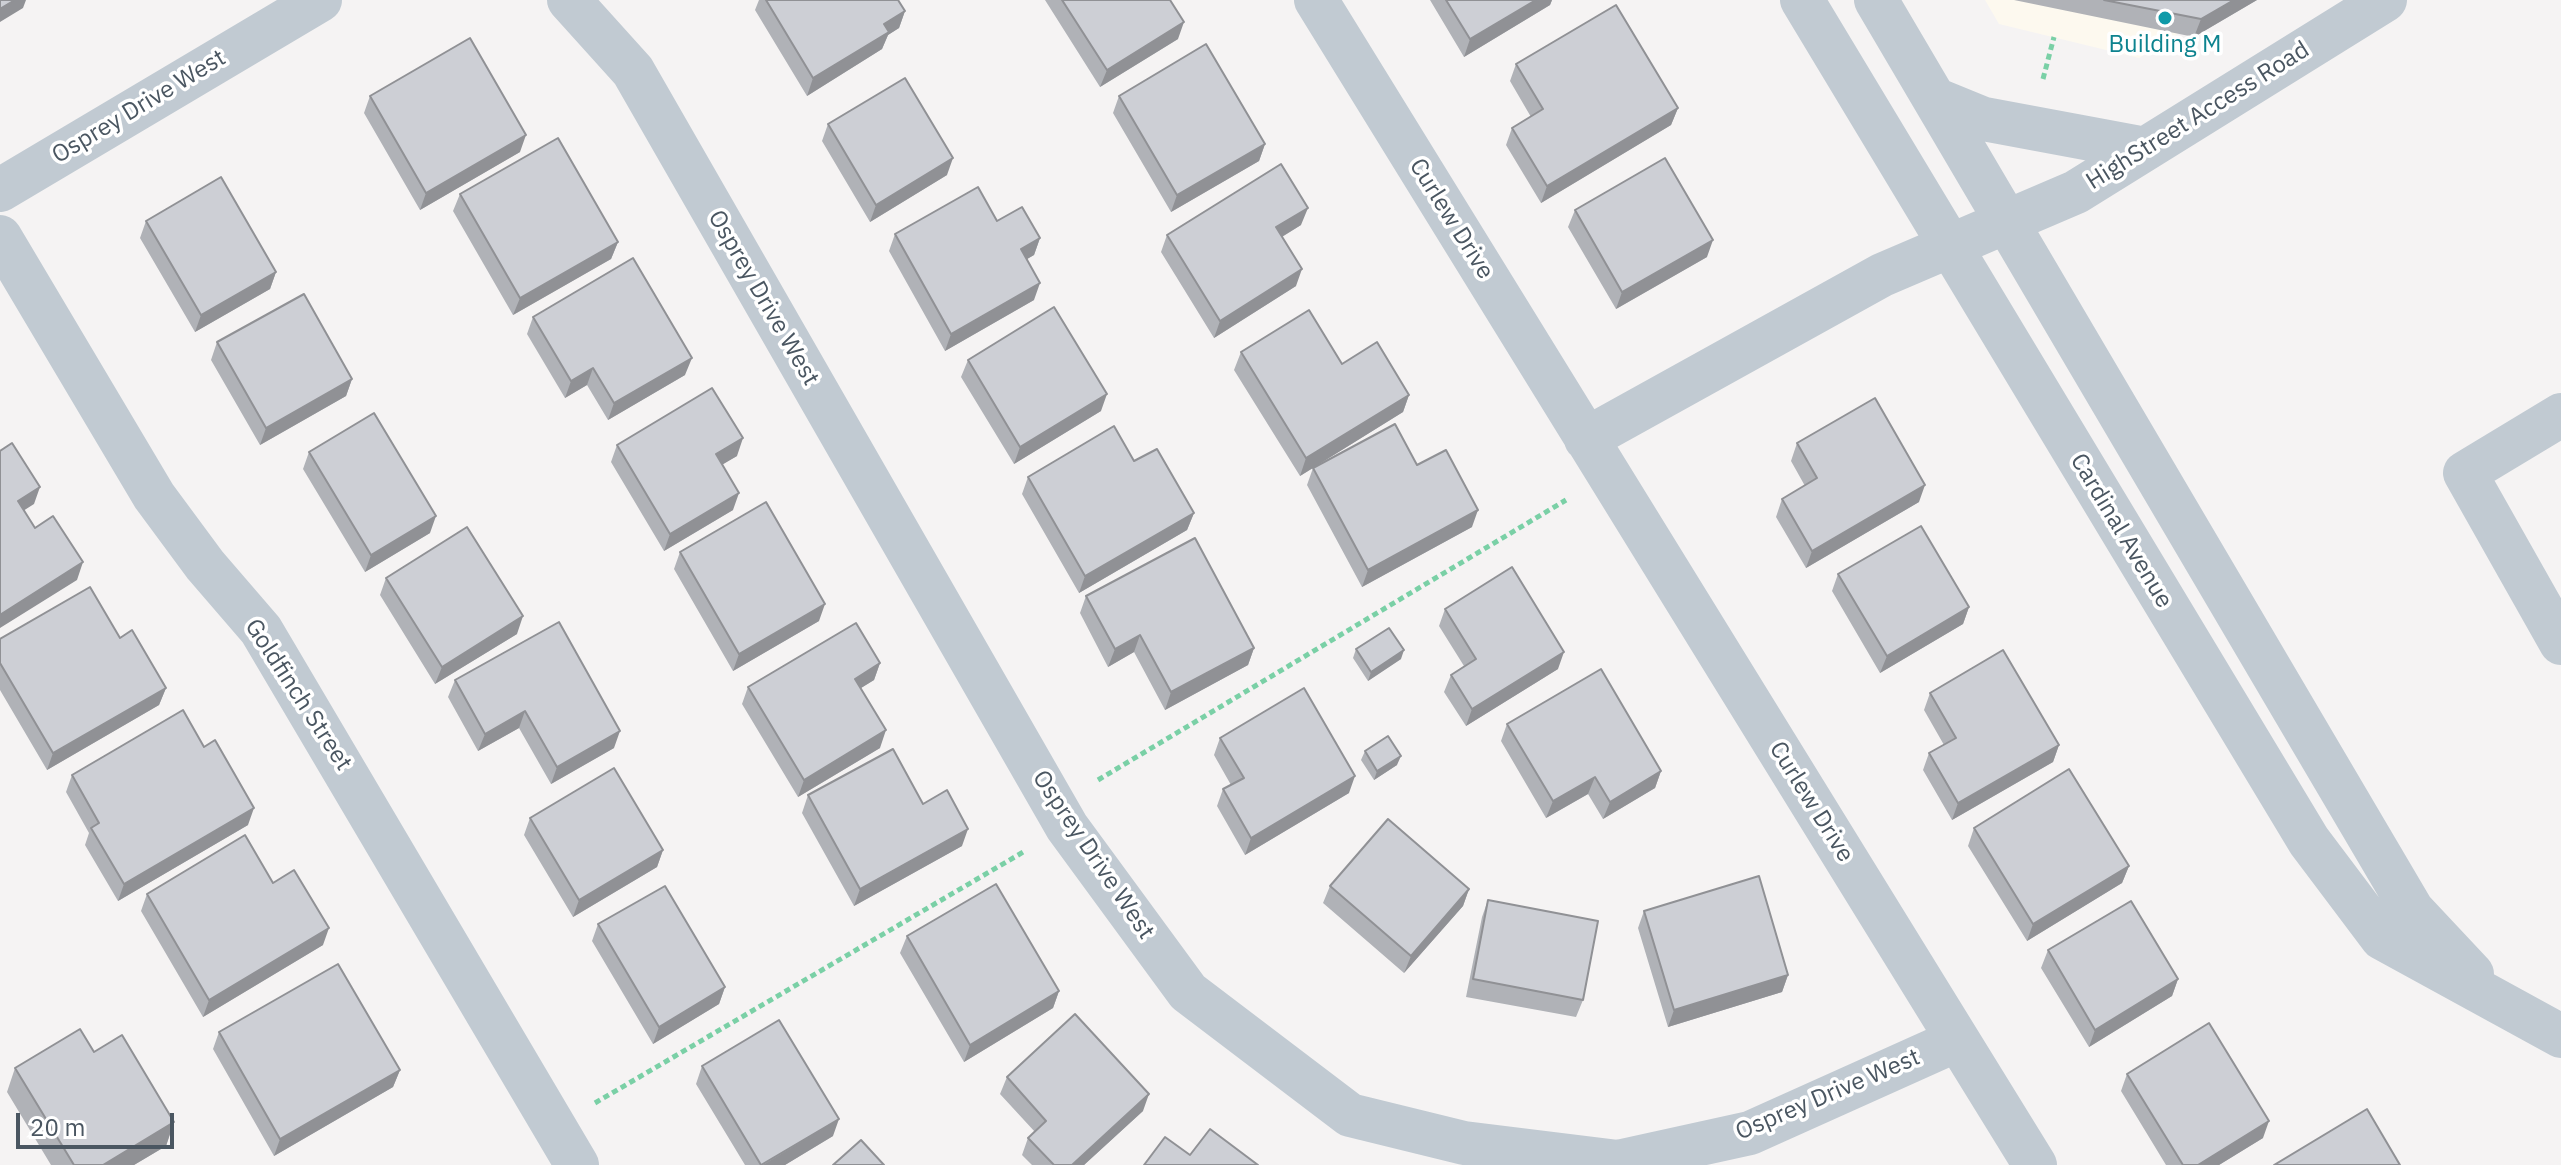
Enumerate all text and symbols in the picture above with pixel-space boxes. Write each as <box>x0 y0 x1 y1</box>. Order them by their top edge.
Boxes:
marker: Building M <box>2156 9 2174 27</box>
place label: Building M <box>2108 31 2222 59</box>
street label: HighStreet Access Road <box>2081 36 2315 196</box>
street label: Osprey Drive West <box>47 44 231 170</box>
street label: Curlew Drive <box>1403 153 1499 285</box>
street label: Osprey Drive West <box>701 205 825 391</box>
street label: Cardinal Avenue <box>2064 449 2178 613</box>
street label: Goldfinch Street <box>238 614 358 776</box>
street label: Curlew Drive <box>1763 736 1859 868</box>
street label: Osprey Drive West <box>1026 765 1160 945</box>
street label: Osprey Drive West <box>1731 1043 1925 1147</box>
scale bar <box>20 1097 178 1147</box>
text: 20 m <box>30 1111 85 1143</box>

